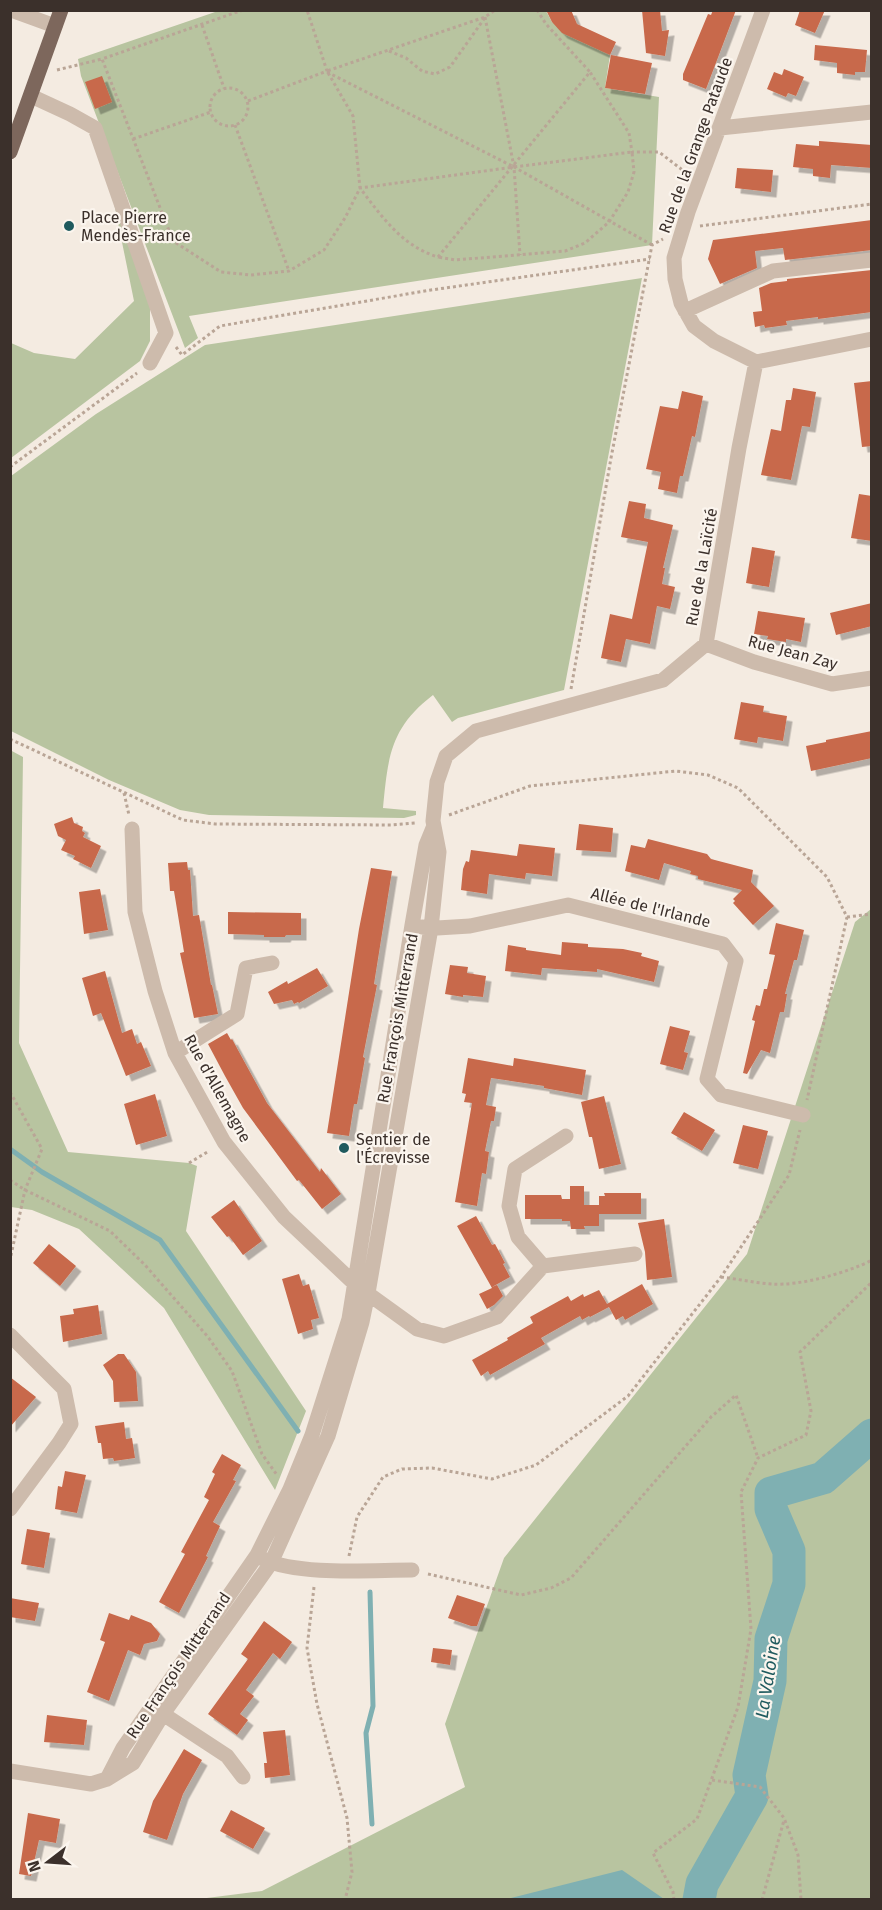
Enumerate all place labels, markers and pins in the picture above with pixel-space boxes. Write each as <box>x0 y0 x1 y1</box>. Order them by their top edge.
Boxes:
place label: Place Pierre Mendès-France <box>81 208 191 245</box>
marker: Place Pierre Mendès-France <box>62 219 76 233</box>
place label: Sentier de l'Écrevisse <box>356 1130 431 1167</box>
marker: Sentier de l'Écrevisse <box>337 1141 351 1155</box>

